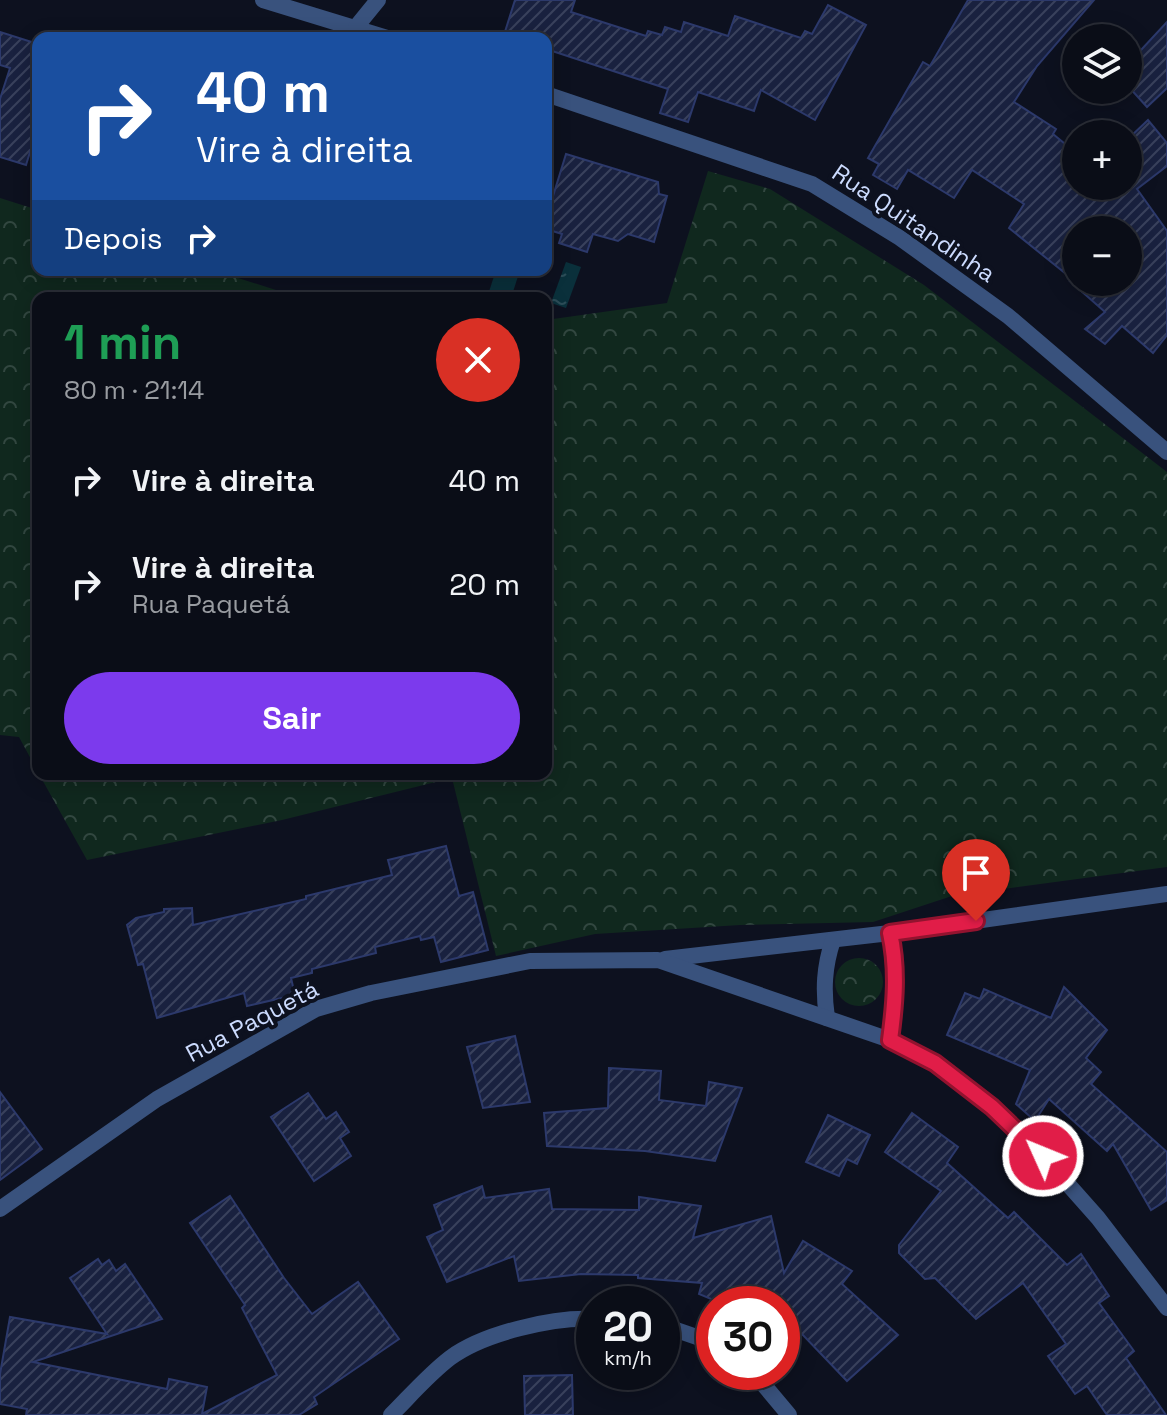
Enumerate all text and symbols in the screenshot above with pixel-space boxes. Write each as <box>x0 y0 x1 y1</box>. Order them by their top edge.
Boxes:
map controls <box>1062 24 1142 296</box>
button: layers <box>1062 24 1142 104</box>
text: 40 m <box>196 57 330 128</box>
icon: right <box>64 64 168 168</box>
button: + <box>1062 120 1142 200</box>
text: Vire à direita <box>196 127 413 173</box>
street label: Rua Quitandinha <box>826 157 1002 289</box>
icon: right <box>179 216 223 260</box>
button: − <box>1062 216 1142 296</box>
text: Depois <box>64 219 163 258</box>
text: 1 min <box>64 312 181 373</box>
button: close <box>436 318 520 402</box>
text: 80 m · 21:14 <box>64 373 204 407</box>
icon: right <box>64 458 108 502</box>
text: Vire à direita <box>132 461 315 500</box>
text: 40 m <box>449 461 520 500</box>
text: Vire à direita <box>132 548 315 587</box>
icon: right <box>64 562 108 606</box>
text: 20 m <box>449 565 520 604</box>
text: Rua Paquetá <box>132 587 290 621</box>
button: Sair <box>64 672 520 764</box>
pin <box>942 839 1010 921</box>
icon: arrive <box>954 851 998 895</box>
street label: Rua Paquetá <box>180 973 324 1069</box>
position arrow <box>1001 1114 1085 1198</box>
speed limit sign: 30 <box>696 1286 800 1390</box>
text: 20 <box>603 1302 653 1353</box>
text: km/h <box>604 1345 652 1371</box>

